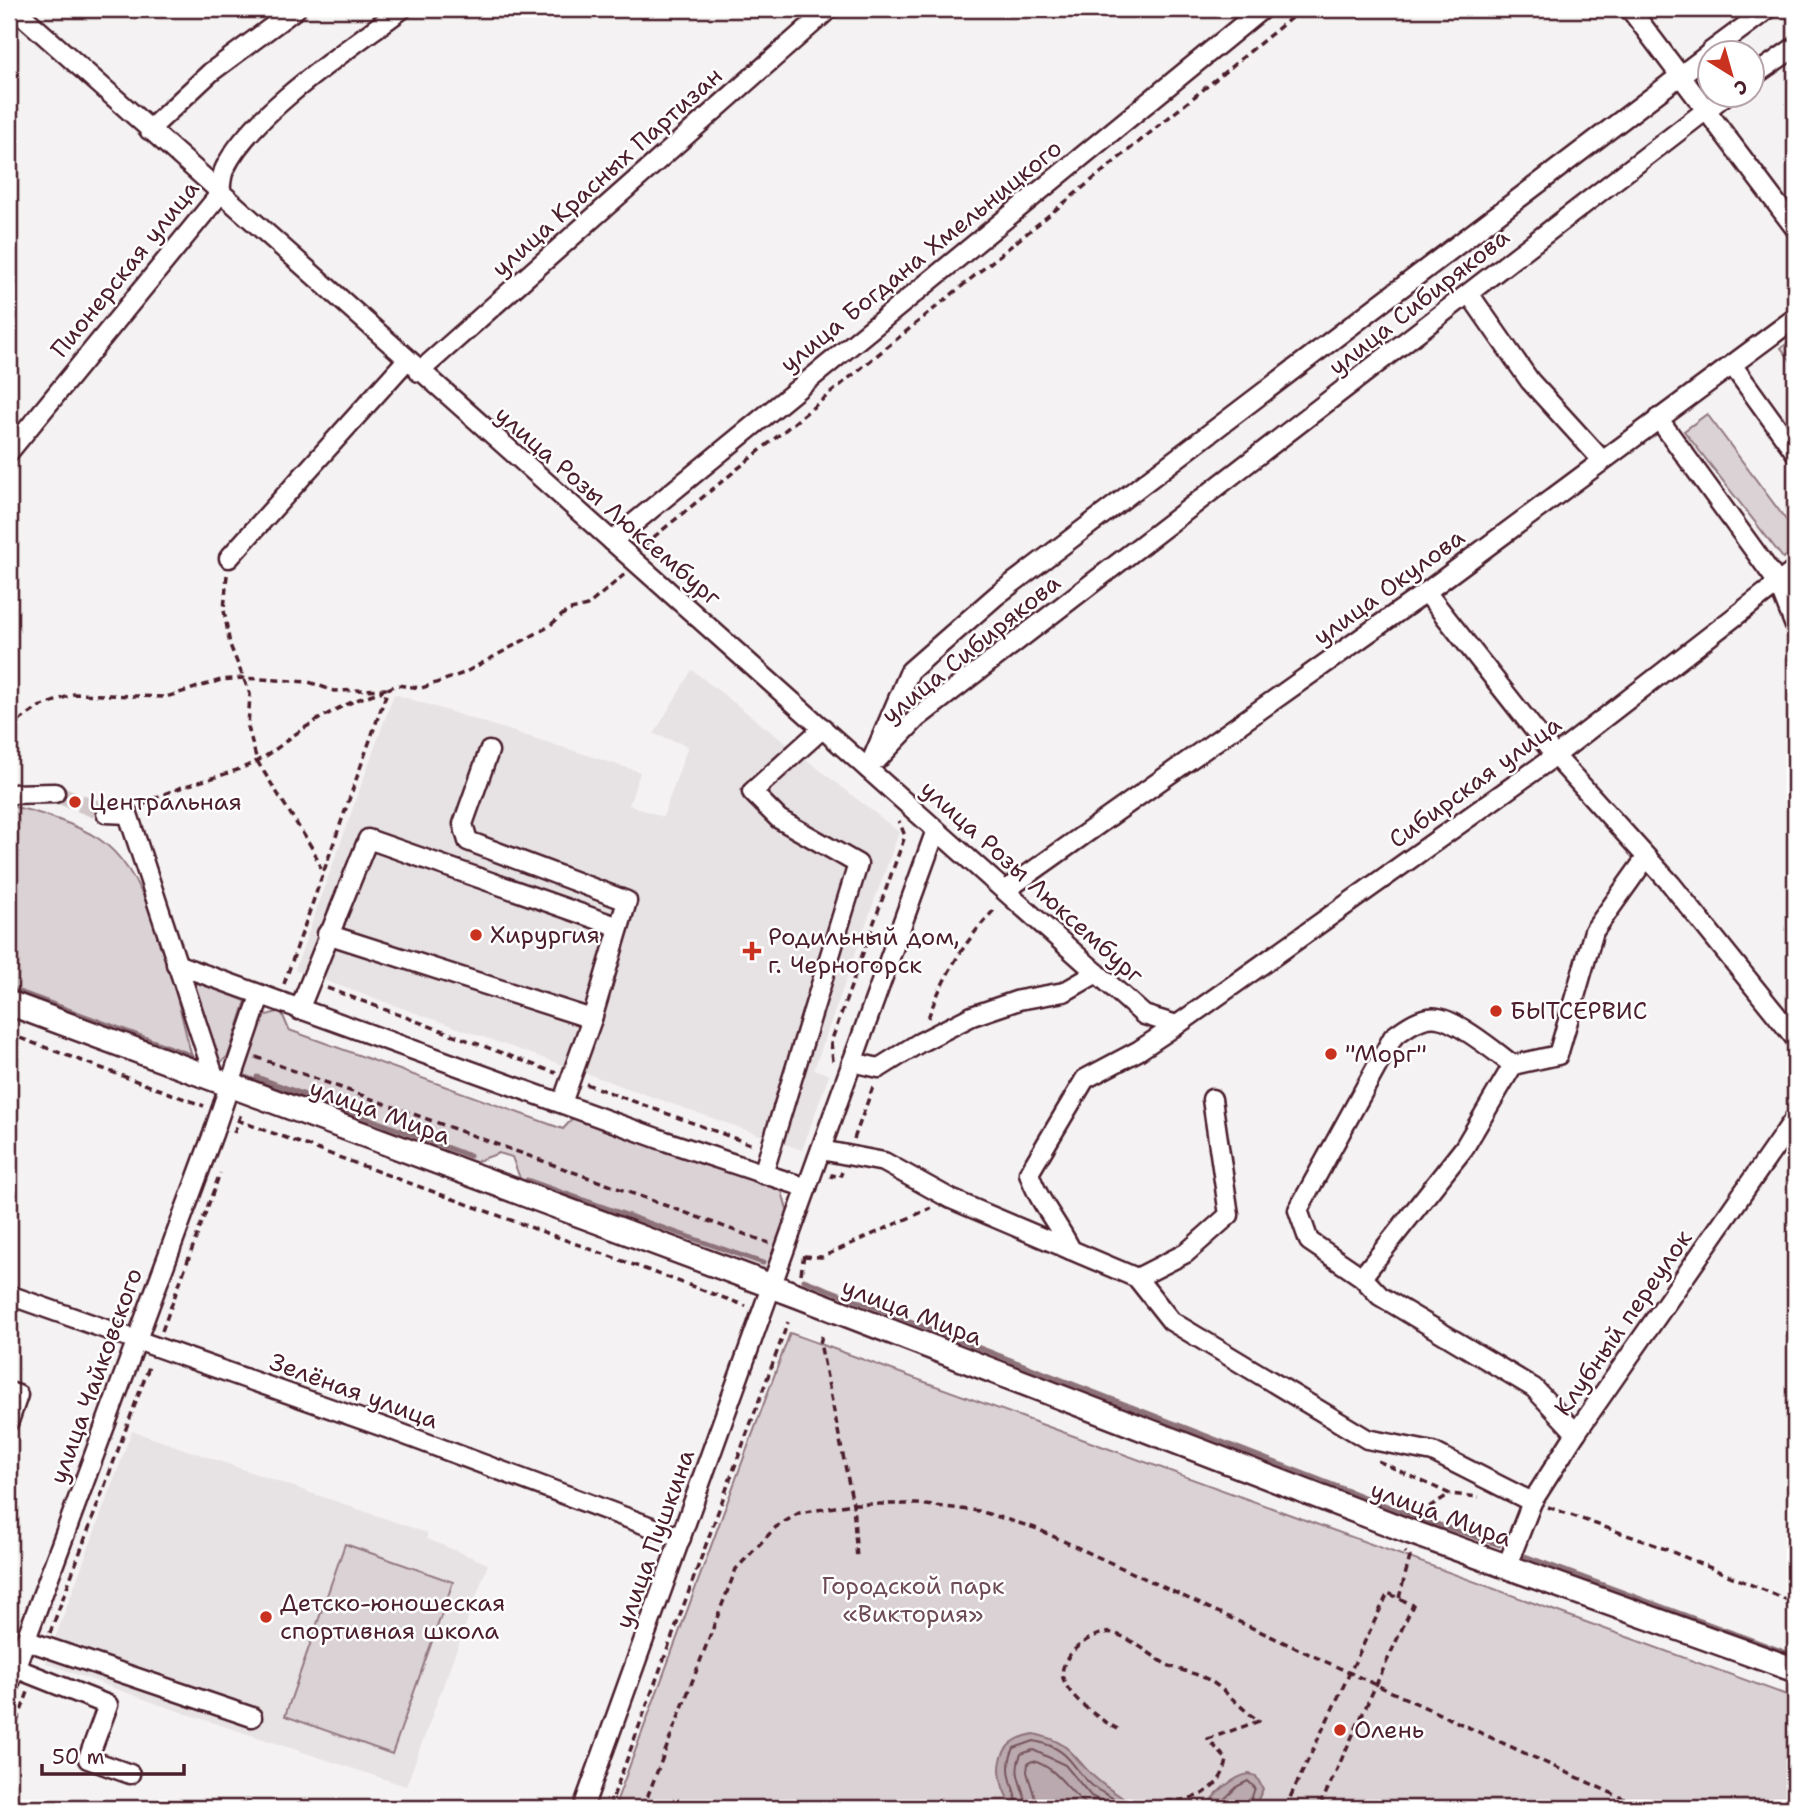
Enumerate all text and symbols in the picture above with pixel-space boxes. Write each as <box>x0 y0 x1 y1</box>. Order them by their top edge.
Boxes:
north arrow <box>1696 38 1766 108</box>
street label: улица Красных Партизан <box>485 60 729 284</box>
text: С <box>1729 74 1753 101</box>
street label: улица Богдана Хмельницкого <box>773 132 1069 380</box>
street label: Пионерская улица <box>44 174 207 364</box>
street label: улица Сибирякова <box>1322 221 1516 383</box>
street label: улица Розы Люксембург <box>488 399 728 613</box>
street label: улица Окулова <box>1307 521 1471 653</box>
street label: улица Сибирякова <box>875 567 1067 731</box>
street label: Сибирская улица <box>1382 708 1568 855</box>
street label: улица Розы Люксембург <box>914 773 1151 991</box>
place label: Центральная <box>89 786 242 818</box>
marker: Центральная <box>67 794 83 810</box>
place label: Хирургия <box>490 919 600 951</box>
place label: Родильный дом, г. Черногорск <box>768 921 960 981</box>
marker: Хирургия <box>468 927 484 943</box>
marker: Родильный дом, г. Черногорск <box>742 941 762 961</box>
place label: БЫТСЕРВИС <box>1510 995 1648 1027</box>
marker: БЫТСЕРВИС <box>1488 1003 1504 1019</box>
place label: "Морг" <box>1345 1038 1427 1070</box>
marker: "Морг" <box>1323 1046 1339 1062</box>
street label: улица Мира <box>305 1072 455 1152</box>
street label: Клубный переулок <box>1547 1223 1699 1422</box>
street label: улица Чайковского <box>42 1264 150 1488</box>
street label: улица Мира <box>837 1271 987 1353</box>
street label: Зелёная улица <box>265 1346 443 1436</box>
street label: улица Пушкина <box>608 1445 702 1633</box>
street label: улица Мира <box>1366 1474 1516 1554</box>
park label: Городской парк «Виктория» <box>821 1570 1005 1630</box>
place label: Детско-юношеская спортивная школа <box>280 1587 505 1647</box>
marker: Детско-юношеская спортивная школа <box>258 1609 274 1625</box>
place label: Олень <box>1354 1714 1424 1746</box>
marker: Олень <box>1332 1722 1348 1738</box>
scale bar <box>42 1733 184 1777</box>
text: 50 m <box>52 1743 105 1771</box>

